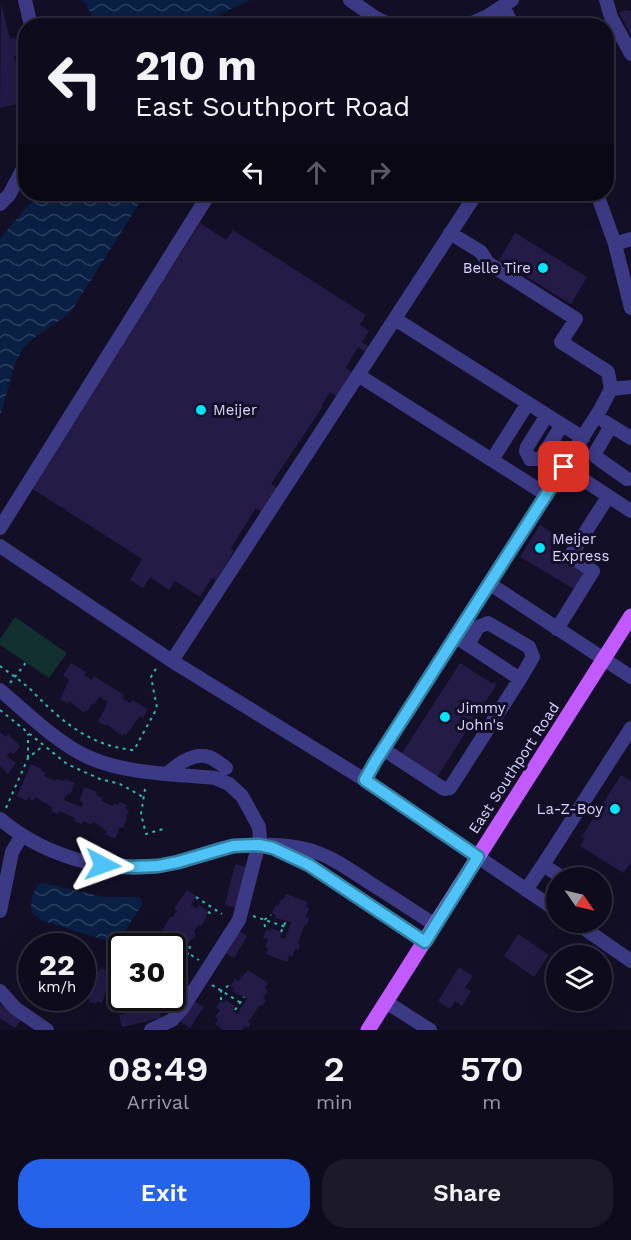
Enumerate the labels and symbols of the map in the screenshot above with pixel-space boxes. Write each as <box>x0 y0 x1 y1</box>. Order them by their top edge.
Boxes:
place label: Belle Tire <box>463 259 531 277</box>
marker: Belle Tire <box>536 261 550 275</box>
place label: Meijer <box>213 401 257 419</box>
marker: Meijer <box>194 403 208 417</box>
pin <box>538 441 589 492</box>
place label: Meijer Express <box>552 530 609 565</box>
marker: Meijer Express <box>533 541 547 555</box>
place label: Jimmy John's <box>457 699 506 734</box>
street label: East Southport Road <box>465 699 563 837</box>
marker: Jimmy John's <box>438 710 452 724</box>
place label: La-Z-Boy <box>536 800 603 818</box>
marker: La-Z-Boy <box>608 802 622 816</box>
position arrow <box>71 833 135 897</box>
north arrow <box>546 867 612 933</box>
speed limit sign: 30 <box>108 933 186 1011</box>

